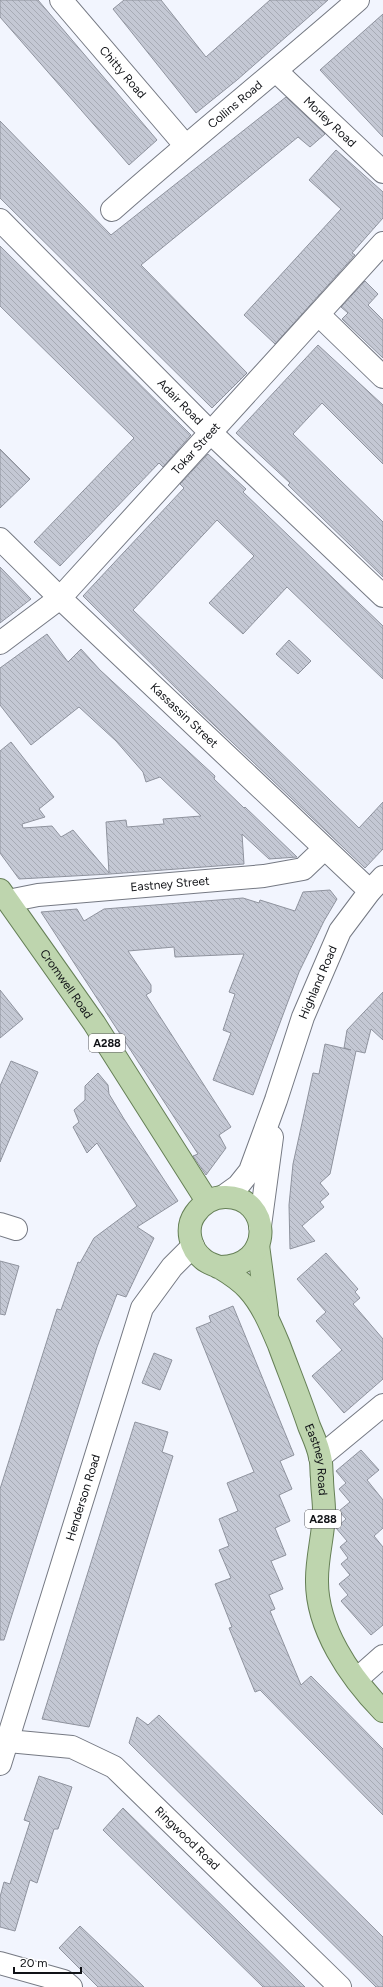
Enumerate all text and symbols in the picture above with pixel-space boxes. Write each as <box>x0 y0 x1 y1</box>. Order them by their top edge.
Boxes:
street label: Chitty Road <box>97 43 149 101</box>
street label: Collins Road <box>205 78 265 131</box>
street label: Morley Road <box>301 94 359 150</box>
street label: Adair Road <box>155 376 206 428</box>
street label: Tokar Street <box>169 419 223 477</box>
street label: Kassassin Street <box>147 680 221 751</box>
street label: Eastney Street <box>130 874 211 894</box>
street label: Highland Road <box>296 943 340 1021</box>
street label: Cromwell Road <box>37 947 96 1021</box>
road number: A288 <box>89 1034 125 1052</box>
street label: Eastney Road <box>302 1422 330 1496</box>
street label: Henderson Road <box>63 1453 103 1543</box>
road number: A288 <box>305 1510 341 1528</box>
street label: Ringwood Road <box>152 1804 223 1873</box>
scale bar <box>14 1949 81 1975</box>
text: 20 m <box>20 1956 48 1970</box>

